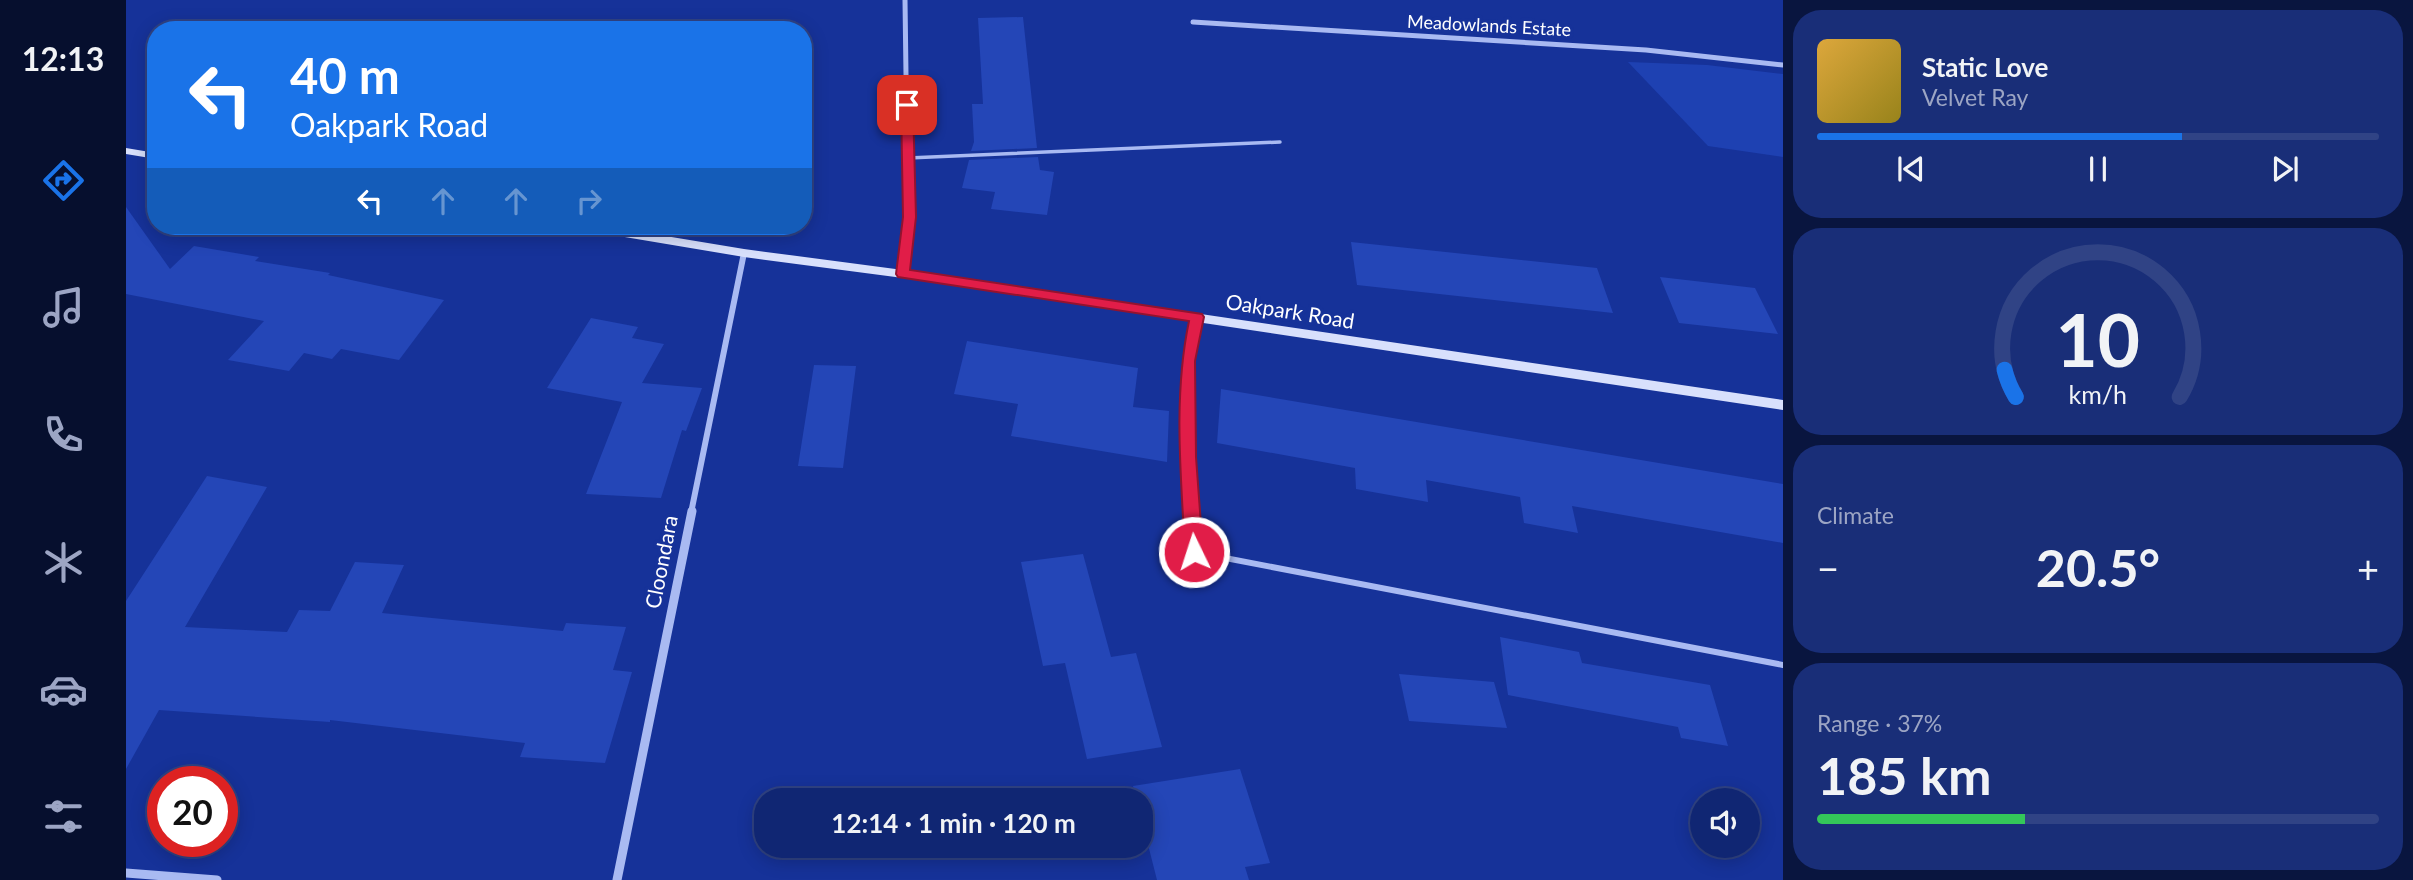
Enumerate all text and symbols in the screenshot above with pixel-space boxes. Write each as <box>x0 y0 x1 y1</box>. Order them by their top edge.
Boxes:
street label: Meadowlands Estate <box>1407 10 1572 40</box>
text: 12:13 <box>22 39 104 78</box>
text: 40 m <box>290 46 400 104</box>
icon: left <box>175 49 266 140</box>
text: Static Love <box>1922 51 2049 83</box>
pin <box>877 75 937 135</box>
text: Velvet Ray <box>1922 83 2028 111</box>
icon: arrive <box>888 86 926 124</box>
text: Oakpark Road <box>290 105 488 144</box>
icon: previous <box>1892 150 1930 188</box>
icon: pause <box>2079 150 2117 188</box>
icon: next <box>2266 150 2304 188</box>
icon: directions <box>39 156 88 205</box>
icon: left <box>351 182 389 220</box>
icon: ahead <box>424 182 462 220</box>
icon: ahead <box>497 182 535 220</box>
icon: right <box>570 182 608 220</box>
icon: music <box>39 283 88 332</box>
street label: Oakpark Road <box>1224 288 1356 333</box>
text: 10 <box>2056 296 2140 384</box>
text: km/h <box>2069 379 2127 409</box>
icon: phone <box>39 410 88 459</box>
text: Climate <box>1817 501 1894 529</box>
street label: Cloondara <box>639 513 682 611</box>
position arrow <box>1157 515 1231 589</box>
text: 20.5° <box>2036 536 2160 598</box>
icon: climate <box>39 538 88 587</box>
text: − <box>1817 545 1839 591</box>
text: + <box>2357 545 2379 591</box>
icon: car <box>39 665 88 714</box>
text: Range · 37% <box>1817 709 1942 737</box>
text: 185 km <box>1817 744 1991 806</box>
speed limit sign: 20 <box>147 766 238 857</box>
map controls <box>1690 788 1760 858</box>
button: sound <box>1690 788 1760 858</box>
icon: filters <box>39 792 88 841</box>
text: 12:14 · 1 min · 120 m <box>831 807 1076 839</box>

